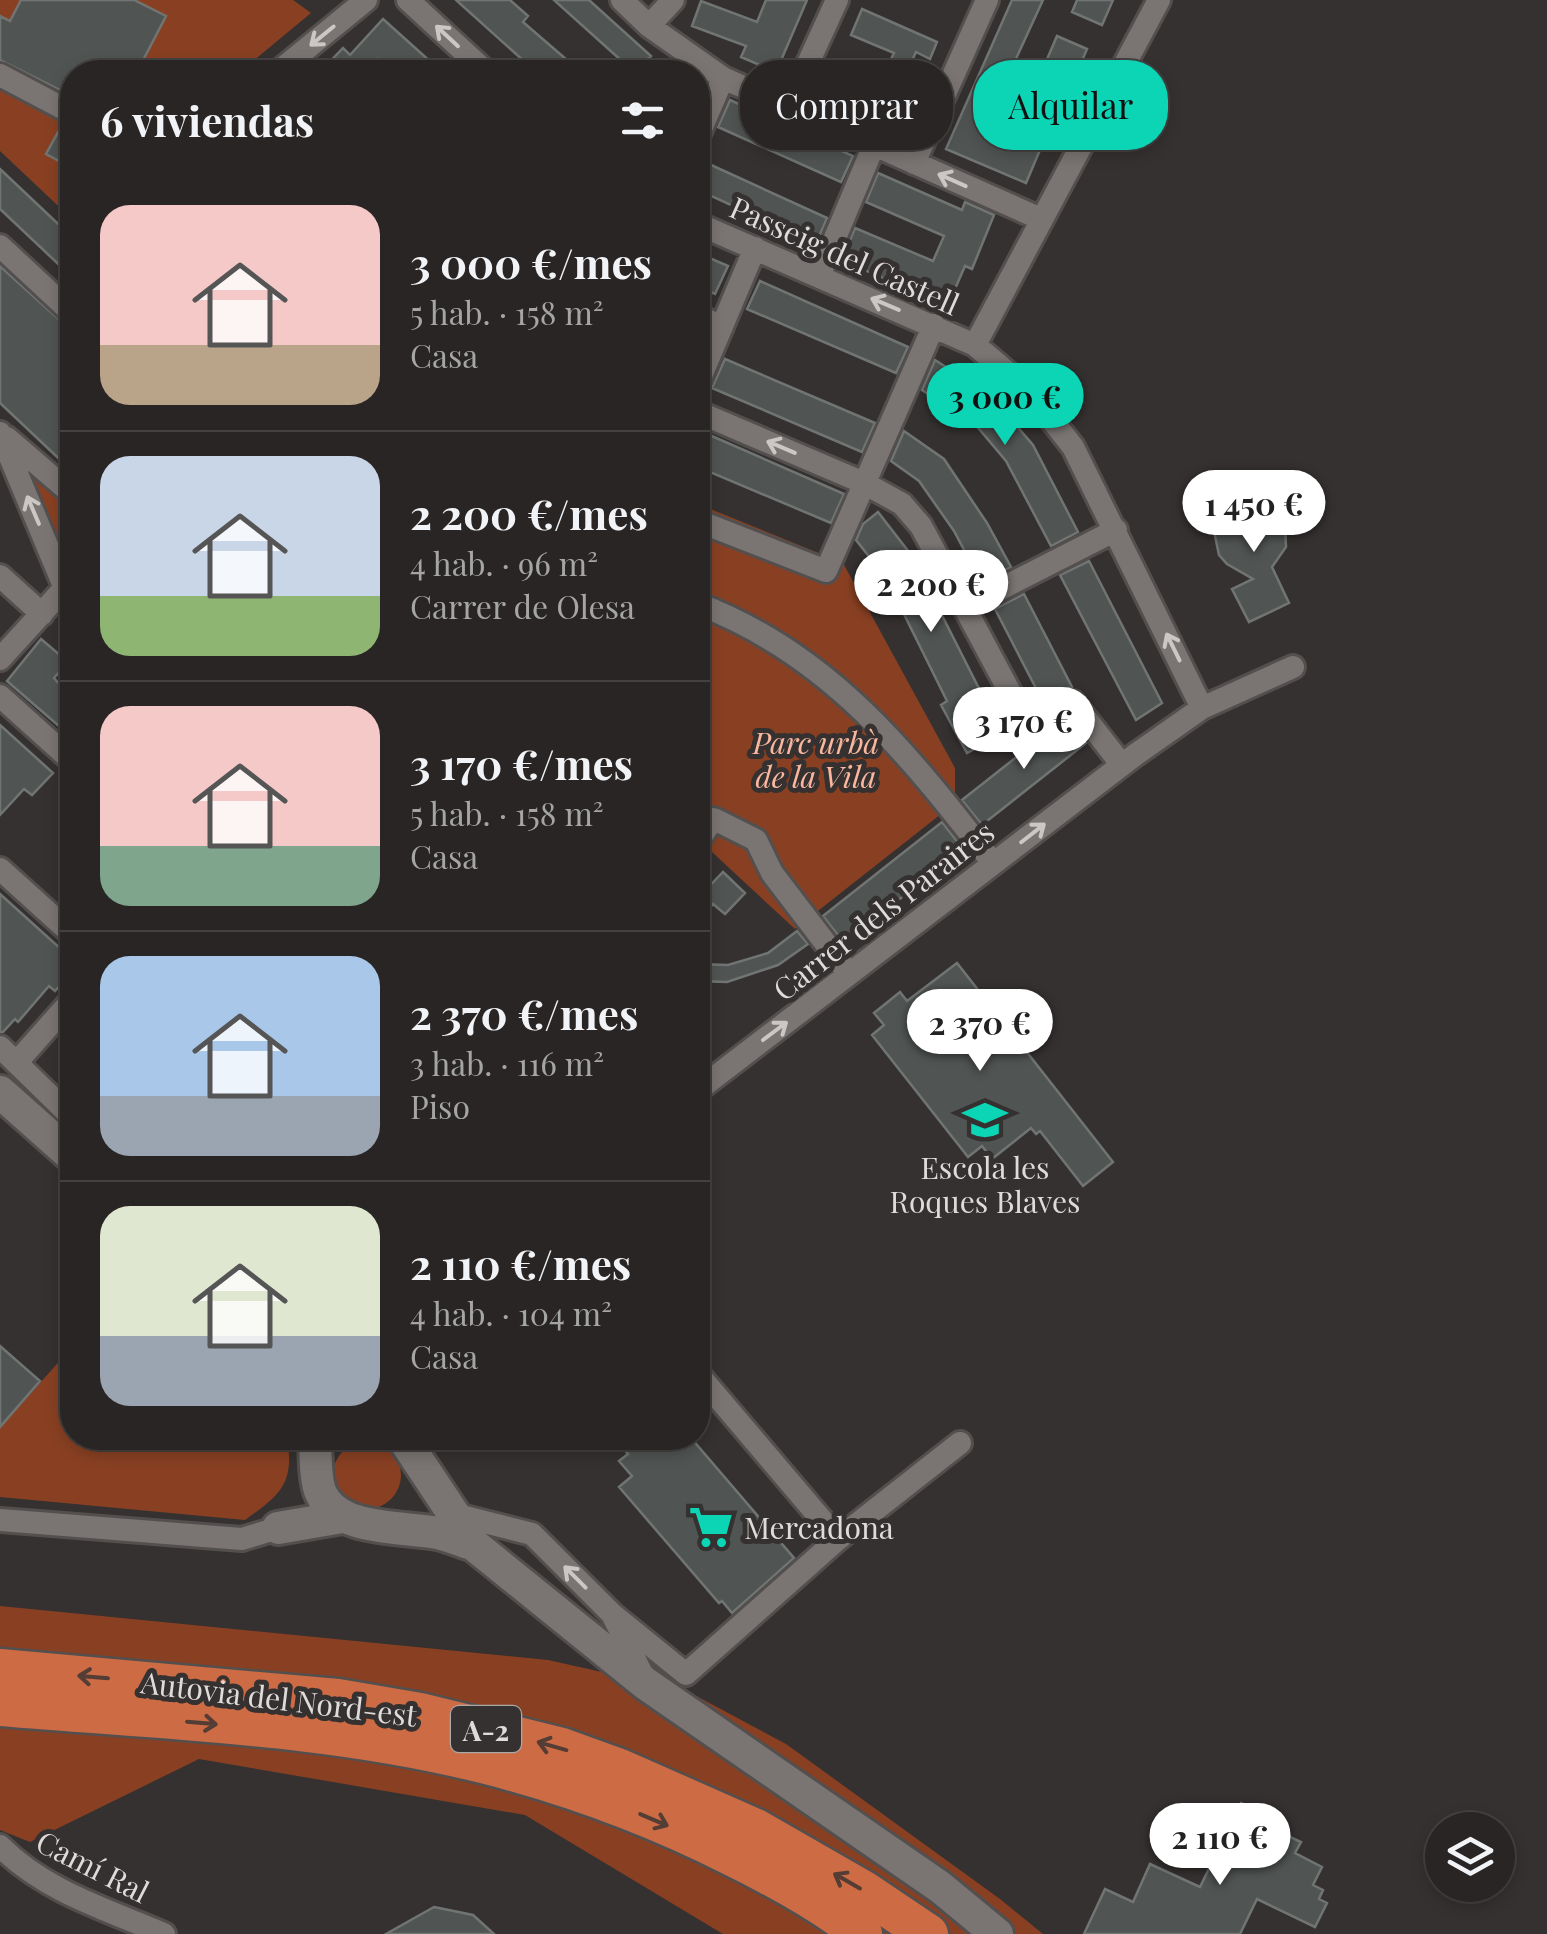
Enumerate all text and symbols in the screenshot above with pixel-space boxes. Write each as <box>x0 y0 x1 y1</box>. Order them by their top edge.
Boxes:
one-way arrow <box>309 25 335 47</box>
one-way arrow <box>435 25 460 48</box>
chip: Comprar <box>740 60 953 150</box>
chip: Alquilar <box>973 60 1168 150</box>
text: 6 viviendas <box>100 92 314 148</box>
icon: filters <box>615 93 670 148</box>
one-way arrow <box>937 170 968 188</box>
street label: Passeig del Castell <box>724 186 966 324</box>
text: 3 000 €/mes <box>410 234 652 290</box>
icon: home <box>180 245 300 365</box>
text: 5 hab. · 158 m² <box>410 290 604 333</box>
one-way arrow <box>870 293 900 311</box>
text: Casa <box>410 333 478 376</box>
pin: 3 000 € <box>913 363 1097 448</box>
text: 3 000 € <box>949 374 1061 417</box>
one-way arrow <box>766 437 797 455</box>
pin: 1 450 € <box>1162 470 1346 555</box>
text: 1 450 € <box>1204 481 1304 524</box>
text: 2 200 €/mes <box>410 485 648 541</box>
one-way arrow <box>23 495 41 526</box>
icon: home <box>180 496 300 616</box>
text: 4 hab. · 96 m² <box>410 541 598 584</box>
pin: 2 200 € <box>839 550 1023 635</box>
text: 2 200 € <box>876 561 986 604</box>
text: Carrer de Olesa <box>410 584 635 627</box>
one-way arrow <box>1162 633 1181 663</box>
pin: 3 170 € <box>932 687 1116 772</box>
text: 3 170 € <box>975 698 1073 741</box>
park label: Parc urbà de la Vila <box>752 722 879 796</box>
text: 3 170 €/mes <box>410 735 633 791</box>
icon: home <box>180 746 300 866</box>
text: 5 hab. · 158 m² <box>410 791 604 834</box>
street label: Carrer dels Paraires <box>764 811 1002 1009</box>
one-way arrow <box>1019 823 1046 844</box>
text: Casa <box>410 834 478 877</box>
text: 2 370 €/mes <box>410 985 638 1041</box>
pin: 2 370 € <box>888 989 1072 1074</box>
icon: home <box>180 996 300 1116</box>
text: 2 370 € <box>929 1000 1031 1043</box>
one-way arrow <box>761 1021 788 1042</box>
text: 3 hab. · 116 m² <box>410 1041 604 1084</box>
text: Piso <box>410 1084 470 1127</box>
school or university icon: Escola les Roques Blaves <box>961 1096 1009 1144</box>
place label: Escola les Roques Blaves <box>889 1147 1081 1221</box>
text: 2 110 €/mes <box>410 1235 631 1291</box>
icon: home <box>180 1246 300 1366</box>
text: 4 hab. · 104 m² <box>410 1291 612 1334</box>
text: Casa <box>410 1334 478 1377</box>
supermarket icon: Mercadona <box>687 1503 735 1551</box>
place label: Mercadona <box>744 1507 894 1547</box>
one-way arrow <box>564 1565 588 1589</box>
street label: Autovia del Nord-est <box>138 1661 420 1735</box>
one-way arrow <box>77 1668 110 1687</box>
road number: A-2 <box>451 1706 521 1752</box>
one-way arrow <box>185 1714 217 1733</box>
one-way arrow <box>537 1736 568 1754</box>
pin: 2 110 € <box>1128 1803 1312 1888</box>
one-way arrow <box>639 1812 669 1830</box>
map controls <box>1425 1812 1515 1902</box>
button: layers <box>1425 1812 1515 1902</box>
text: 2 110 € <box>1172 1814 1268 1857</box>
street label: Camí Ral <box>30 1821 156 1911</box>
one-way arrow <box>833 1871 861 1891</box>

